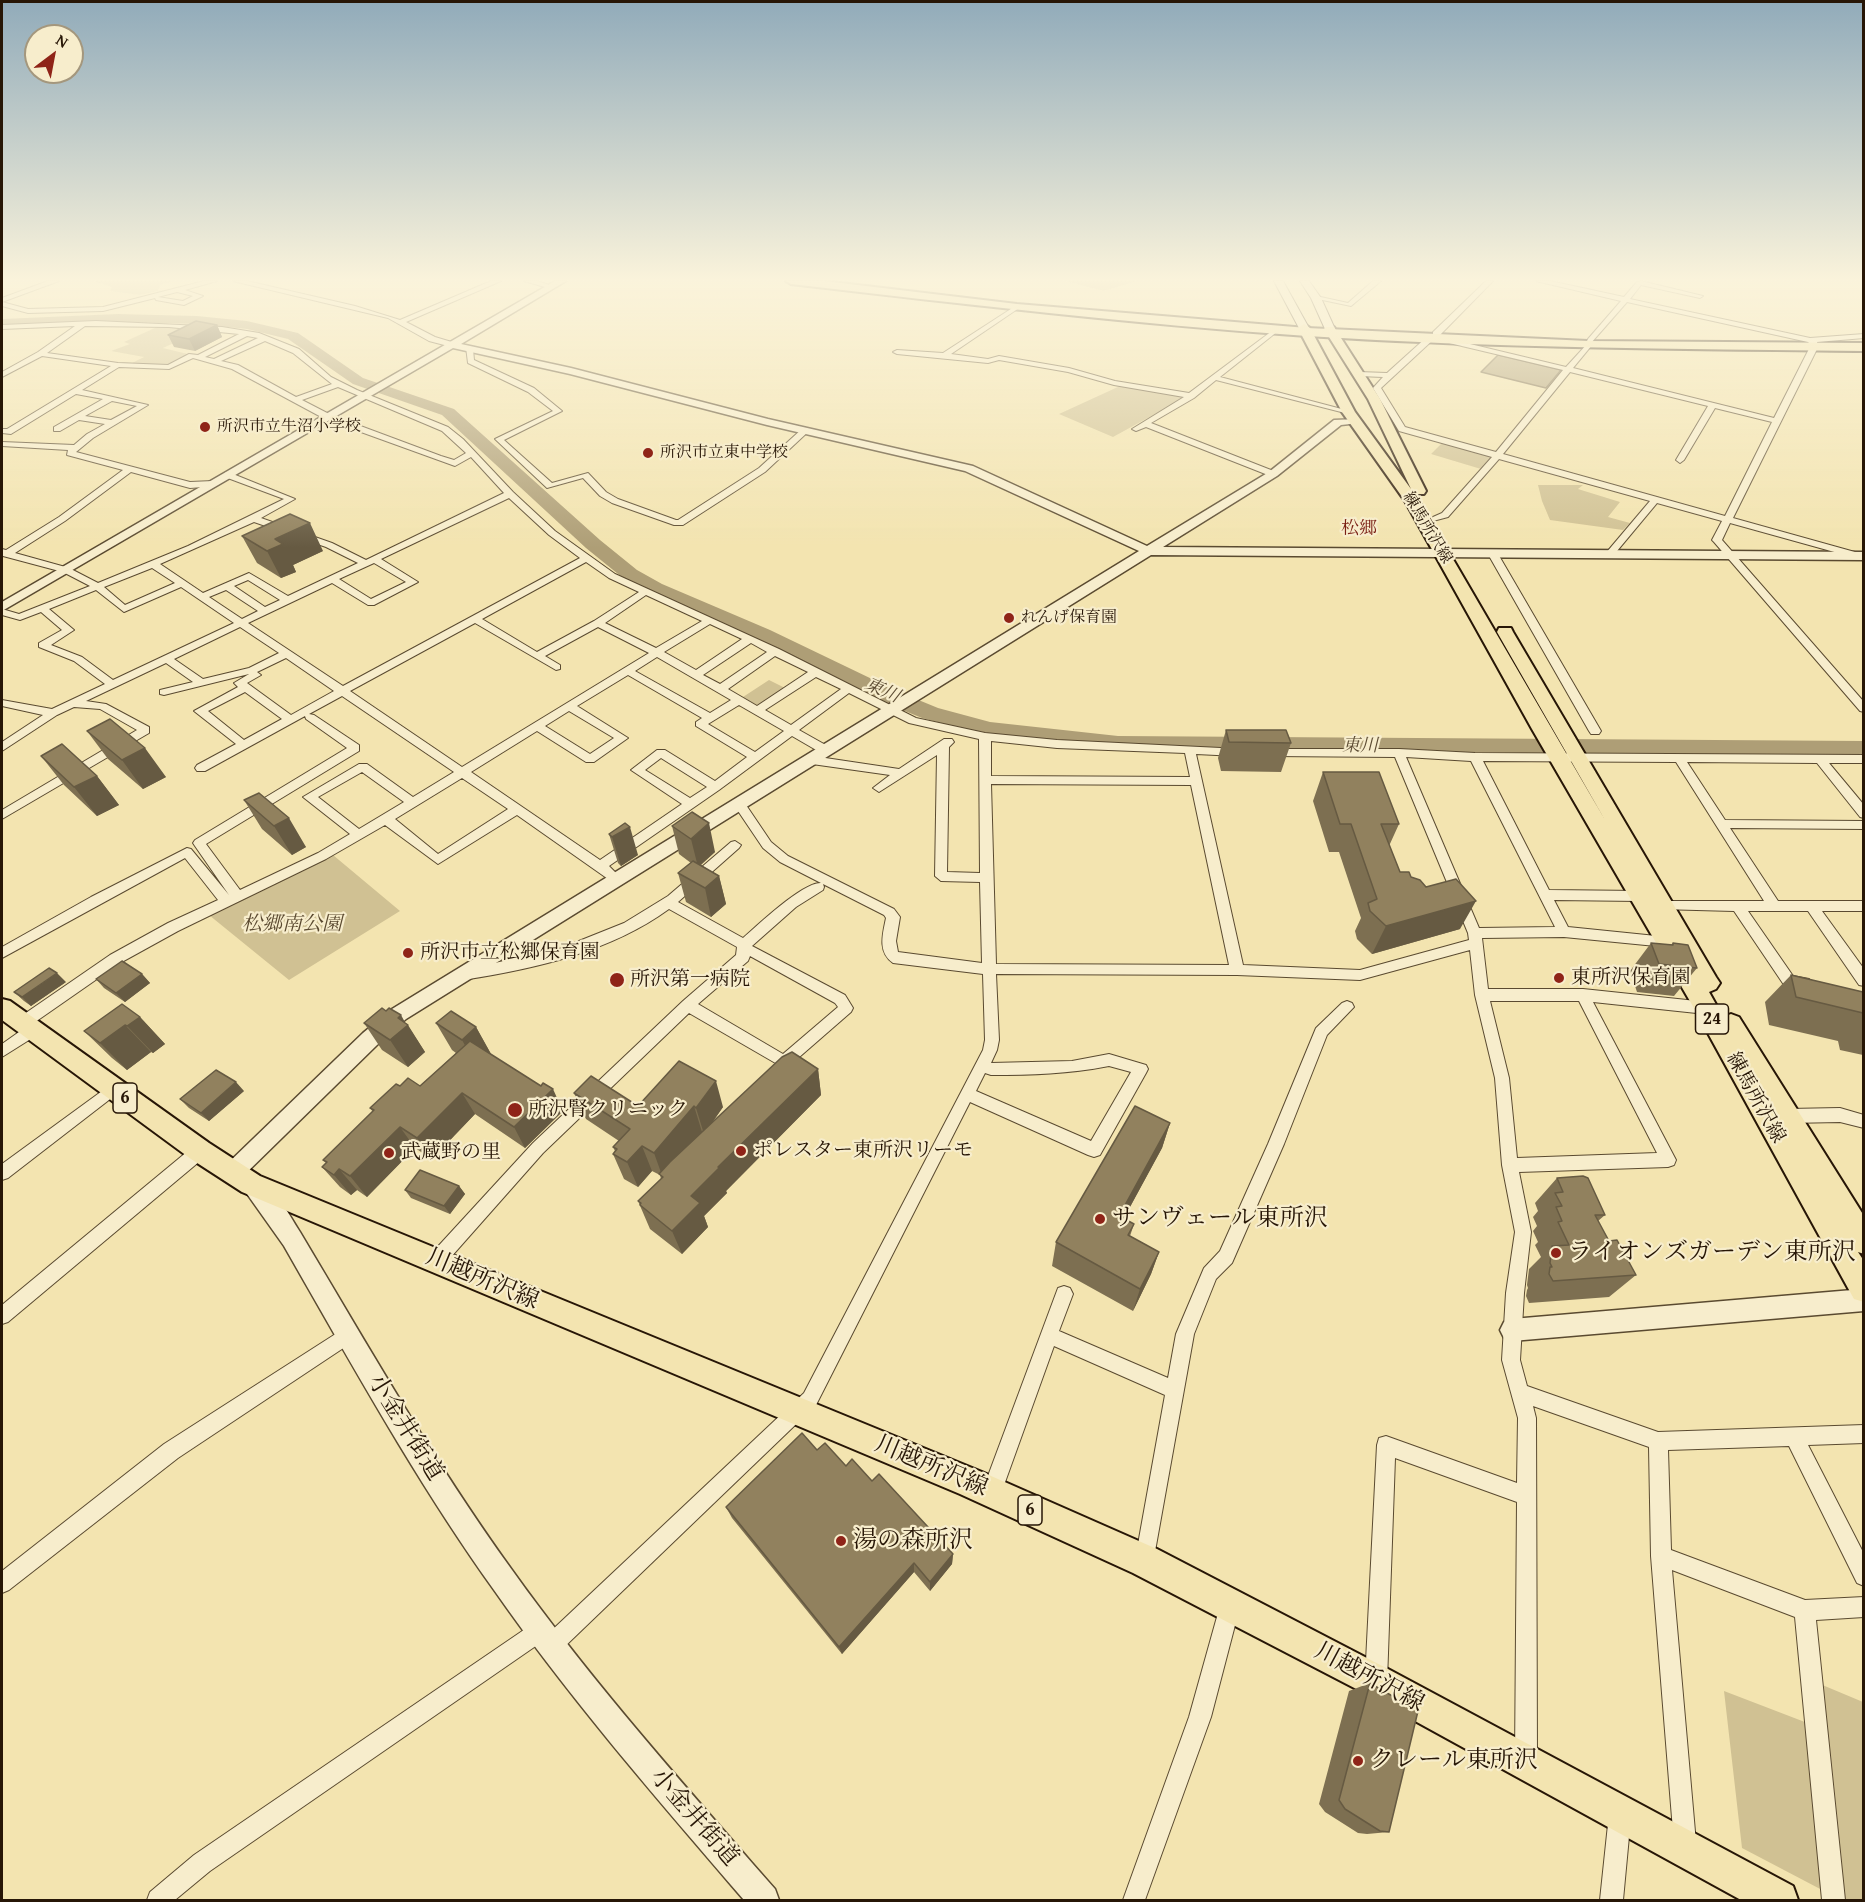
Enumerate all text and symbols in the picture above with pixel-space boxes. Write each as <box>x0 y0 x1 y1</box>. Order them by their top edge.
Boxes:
north arrow <box>24 24 84 84</box>
text: N <box>52 27 73 53</box>
place label: 所沢市立牛沼小学校 <box>217 417 361 437</box>
marker: 所沢市立牛沼小学校 <box>198 420 212 434</box>
place label: 所沢市立東中学校 <box>660 443 788 463</box>
marker: 所沢市立東中学校 <box>641 446 655 460</box>
street label: 練馬所沢線 <box>1398 489 1456 567</box>
district label: 松郷 <box>1341 518 1377 540</box>
place label: れんげ保育園 <box>1021 608 1117 628</box>
marker: れんげ保育園 <box>1002 611 1016 625</box>
water label: 東川 <box>861 674 903 708</box>
water label: 東川 <box>1342 735 1378 757</box>
park label: 松郷南公園 <box>242 913 342 937</box>
place label: 所沢市立松郷保育園 <box>420 941 600 965</box>
marker: 所沢市立松郷保育園 <box>401 946 415 960</box>
place label: 東所沢保育園 <box>1571 966 1691 990</box>
place label: 所沢第一病院 <box>630 968 750 992</box>
marker: 所沢第一病院 <box>608 971 626 989</box>
marker: 東所沢保育園 <box>1552 971 1566 985</box>
road number: 24 <box>1696 1004 1728 1034</box>
street label: 練馬所沢線 <box>1720 1048 1790 1148</box>
road number: 6 <box>113 1083 137 1113</box>
place label: 所沢腎クリニック <box>528 1098 688 1122</box>
marker: 所沢腎クリニック <box>506 1101 524 1119</box>
place label: ポレスター東所沢リーモ <box>753 1139 973 1163</box>
place label: 武蔵野の里 <box>401 1141 501 1165</box>
marker: ポレスター東所沢リーモ <box>734 1144 748 1158</box>
marker: 武蔵野の里 <box>382 1146 396 1160</box>
place label: サンヴェール東所沢 <box>1112 1205 1328 1233</box>
marker: サンヴェール東所沢 <box>1093 1212 1107 1226</box>
place label: ライオンズガーデン東所沢 <box>1568 1239 1856 1267</box>
street label: 川越所沢線 <box>421 1243 543 1317</box>
marker: ライオンズガーデン東所沢 <box>1549 1246 1563 1260</box>
street label: 小金井街道 <box>361 1369 449 1487</box>
street label: 川越所沢線 <box>870 1430 992 1504</box>
road number: 6 <box>1018 1495 1042 1525</box>
place label: 湯の森所沢 <box>853 1527 973 1555</box>
marker: 湯の森所沢 <box>834 1534 848 1548</box>
street label: 川越所沢線 <box>1309 1637 1429 1719</box>
place label: クレール東所沢 <box>1370 1747 1538 1775</box>
marker: クレール東所沢 <box>1351 1754 1365 1768</box>
street label: 小金井街道 <box>644 1763 744 1873</box>

